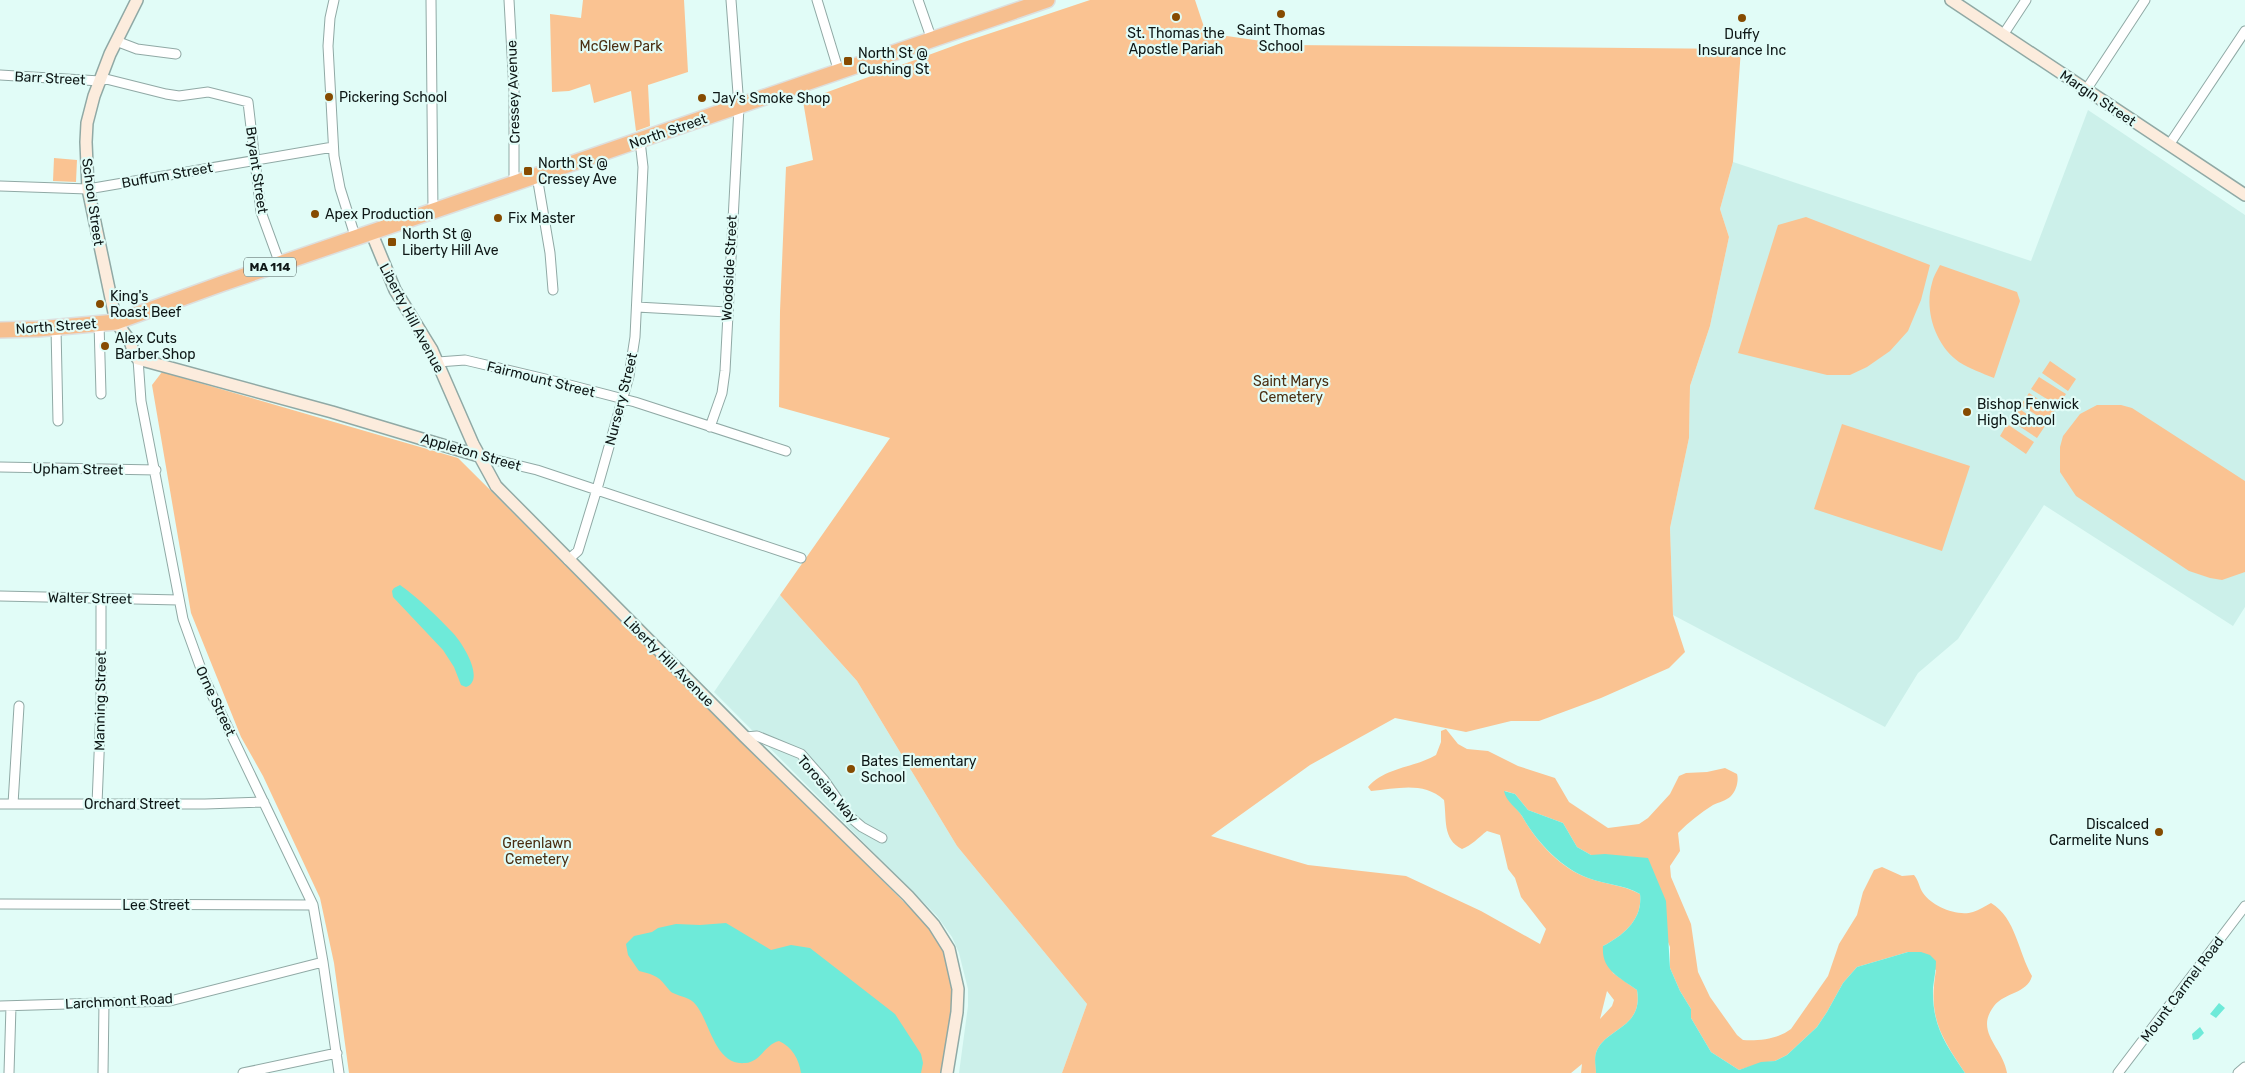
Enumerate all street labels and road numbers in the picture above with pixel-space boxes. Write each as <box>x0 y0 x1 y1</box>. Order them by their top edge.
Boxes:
street label: Cressey Avenue <box>503 40 524 144</box>
street label: Margin Street <box>2056 67 2139 130</box>
street label: Barr Street <box>14 68 87 89</box>
street label: North Street <box>627 110 710 153</box>
street label: Bryant Street <box>242 126 271 215</box>
street label: School Street <box>78 157 107 248</box>
street label: Buffum Street <box>120 159 214 192</box>
street label: Woodside Street <box>718 214 741 321</box>
road number: MA 114 <box>244 258 296 276</box>
street label: Liberty Hill Avenue <box>376 261 448 376</box>
street label: North Street <box>15 315 98 338</box>
street label: Nursery Street <box>602 350 641 447</box>
street label: Fairmount Street <box>485 358 597 401</box>
street label: Appleton Street <box>419 430 523 475</box>
street label: Upham Street <box>32 460 124 479</box>
street label: Walter Street <box>48 589 133 608</box>
street label: Liberty Hill Avenue <box>620 612 718 710</box>
street label: Manning Street <box>91 650 110 751</box>
street label: Orne Street <box>192 664 239 739</box>
street label: Torosian Way <box>794 752 862 827</box>
street label: Orchard Street <box>84 796 181 813</box>
street label: Lee Street <box>122 897 190 914</box>
street label: Mount Carmel Road <box>2137 933 2228 1045</box>
street label: Larchmont Road <box>65 990 173 1013</box>

